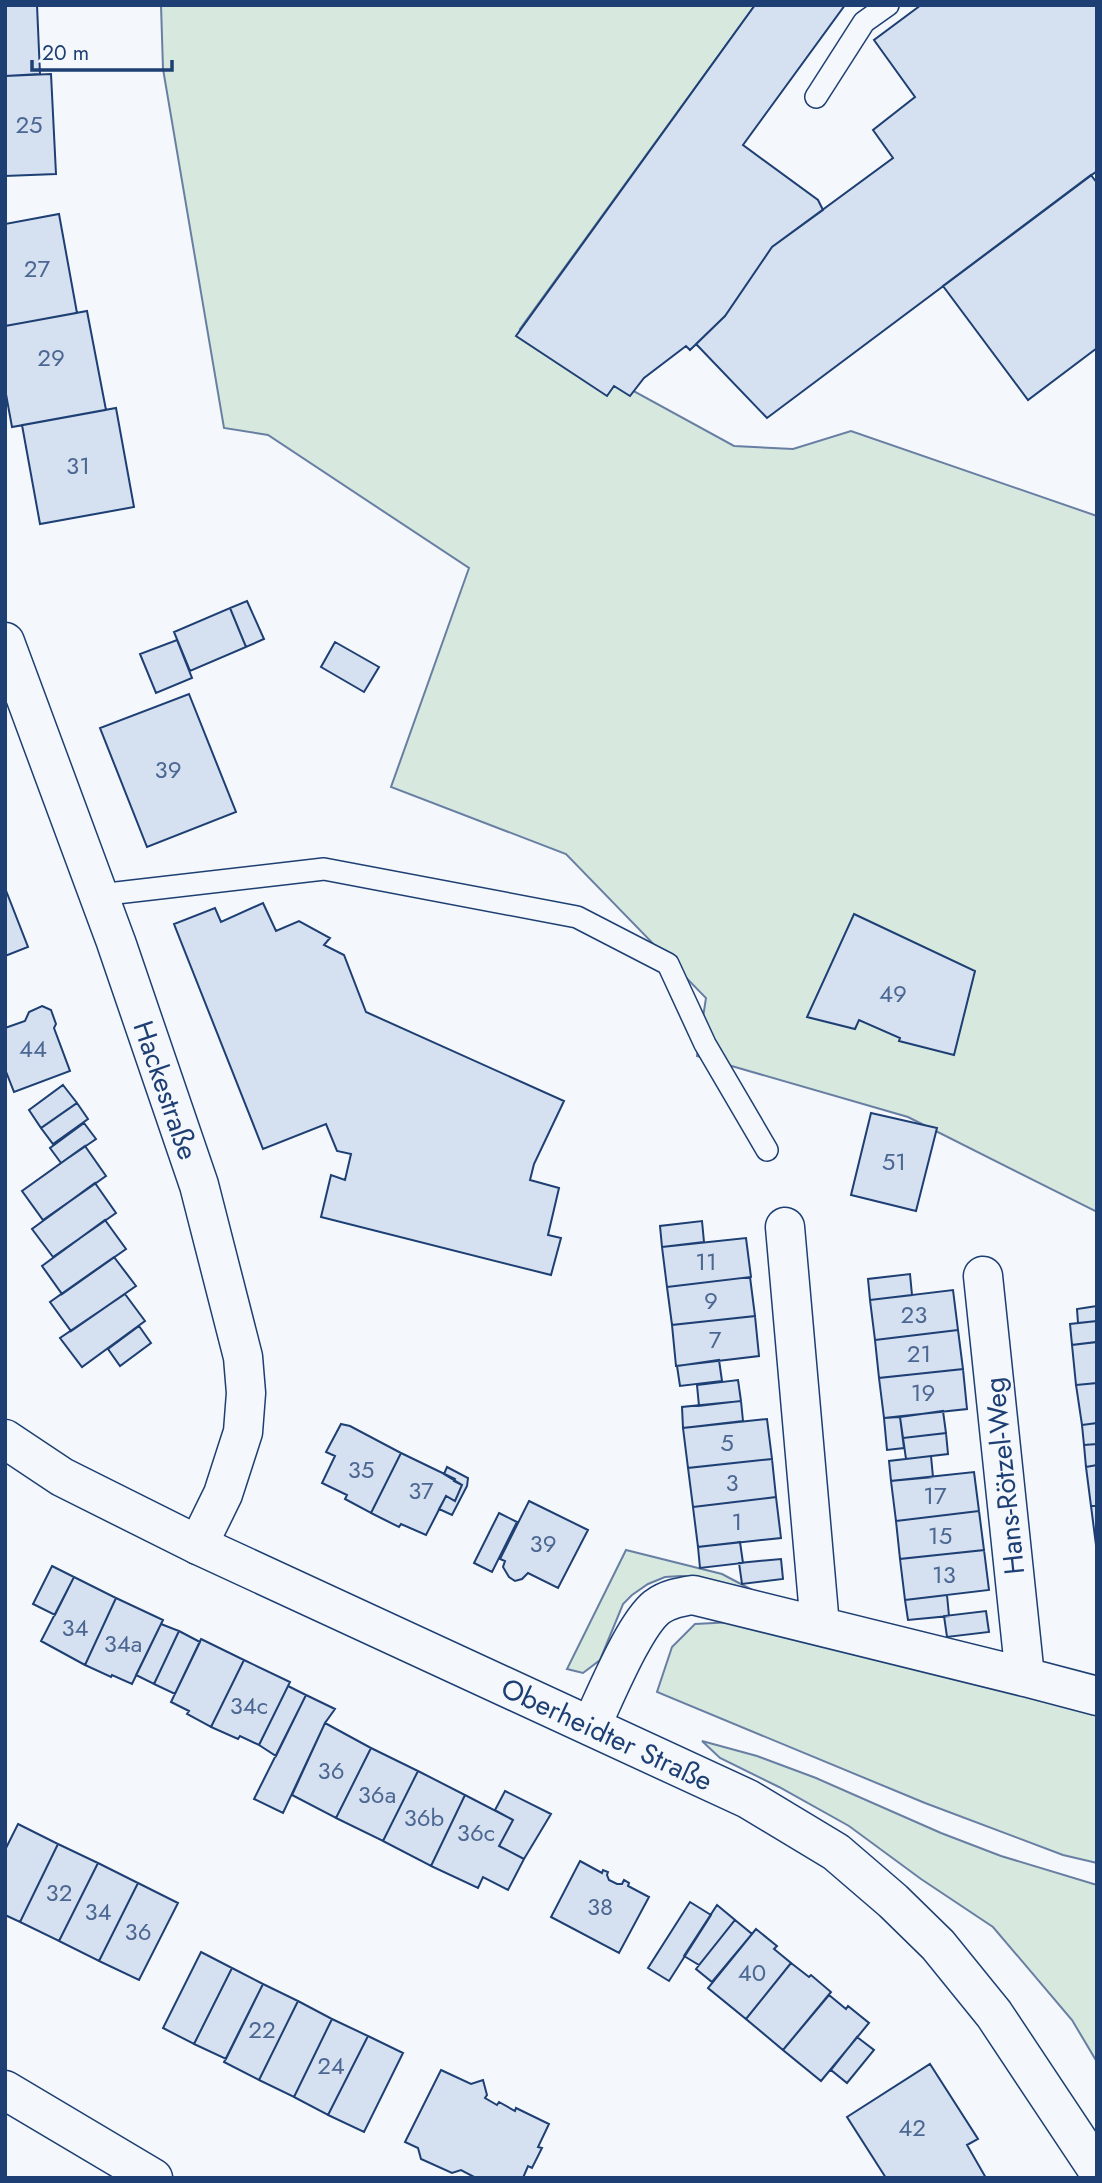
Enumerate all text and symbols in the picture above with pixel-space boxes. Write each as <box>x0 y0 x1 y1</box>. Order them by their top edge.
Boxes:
scale bar <box>32 28 172 72</box>
text: 20 m <box>42 38 89 68</box>
house number: 25 <box>15 107 43 142</box>
house number: 27 <box>24 251 51 286</box>
house number: 29 <box>37 340 65 375</box>
house number: 31 <box>66 448 90 483</box>
house number: 39 <box>155 752 181 787</box>
house number: 49 <box>879 976 907 1011</box>
street label: Hackestraße <box>123 1015 208 1165</box>
house number: 44 <box>19 1031 47 1066</box>
house number: 51 <box>882 1144 906 1179</box>
house number: 11 <box>695 1244 717 1279</box>
house number: 9 <box>704 1283 718 1318</box>
house number: 23 <box>901 1297 927 1332</box>
house number: 7 <box>709 1322 722 1357</box>
house number: 21 <box>907 1336 931 1371</box>
house number: 19 <box>911 1375 935 1410</box>
street label: Hans-Rötzel-Weg <box>974 1375 1035 1577</box>
house number: 5 <box>720 1425 734 1460</box>
house number: 35 <box>348 1452 374 1487</box>
house number: 3 <box>725 1465 739 1500</box>
house number: 37 <box>408 1473 434 1508</box>
house number: 17 <box>923 1478 947 1513</box>
house number: 1 <box>732 1504 742 1539</box>
house number: 15 <box>928 1518 952 1553</box>
house number: 39 <box>530 1526 556 1561</box>
house number: 13 <box>932 1557 956 1592</box>
house number: 34 <box>61 1610 89 1645</box>
house number: 34a <box>104 1626 142 1661</box>
street label: Oberheidter Straße <box>494 1667 719 1801</box>
house number: 34c <box>230 1688 268 1723</box>
house number: 36 <box>318 1753 344 1788</box>
house number: 36a <box>358 1777 396 1812</box>
house number: 36b <box>404 1800 444 1835</box>
house number: 36c <box>457 1815 495 1850</box>
house number: 32 <box>46 1875 72 1910</box>
house number: 38 <box>587 1889 613 1924</box>
house number: 34 <box>84 1894 112 1929</box>
house number: 36 <box>125 1914 151 1949</box>
house number: 40 <box>738 1955 766 1990</box>
house number: 22 <box>248 2012 276 2047</box>
house number: 24 <box>317 2048 345 2083</box>
house number: 42 <box>898 2110 926 2145</box>

